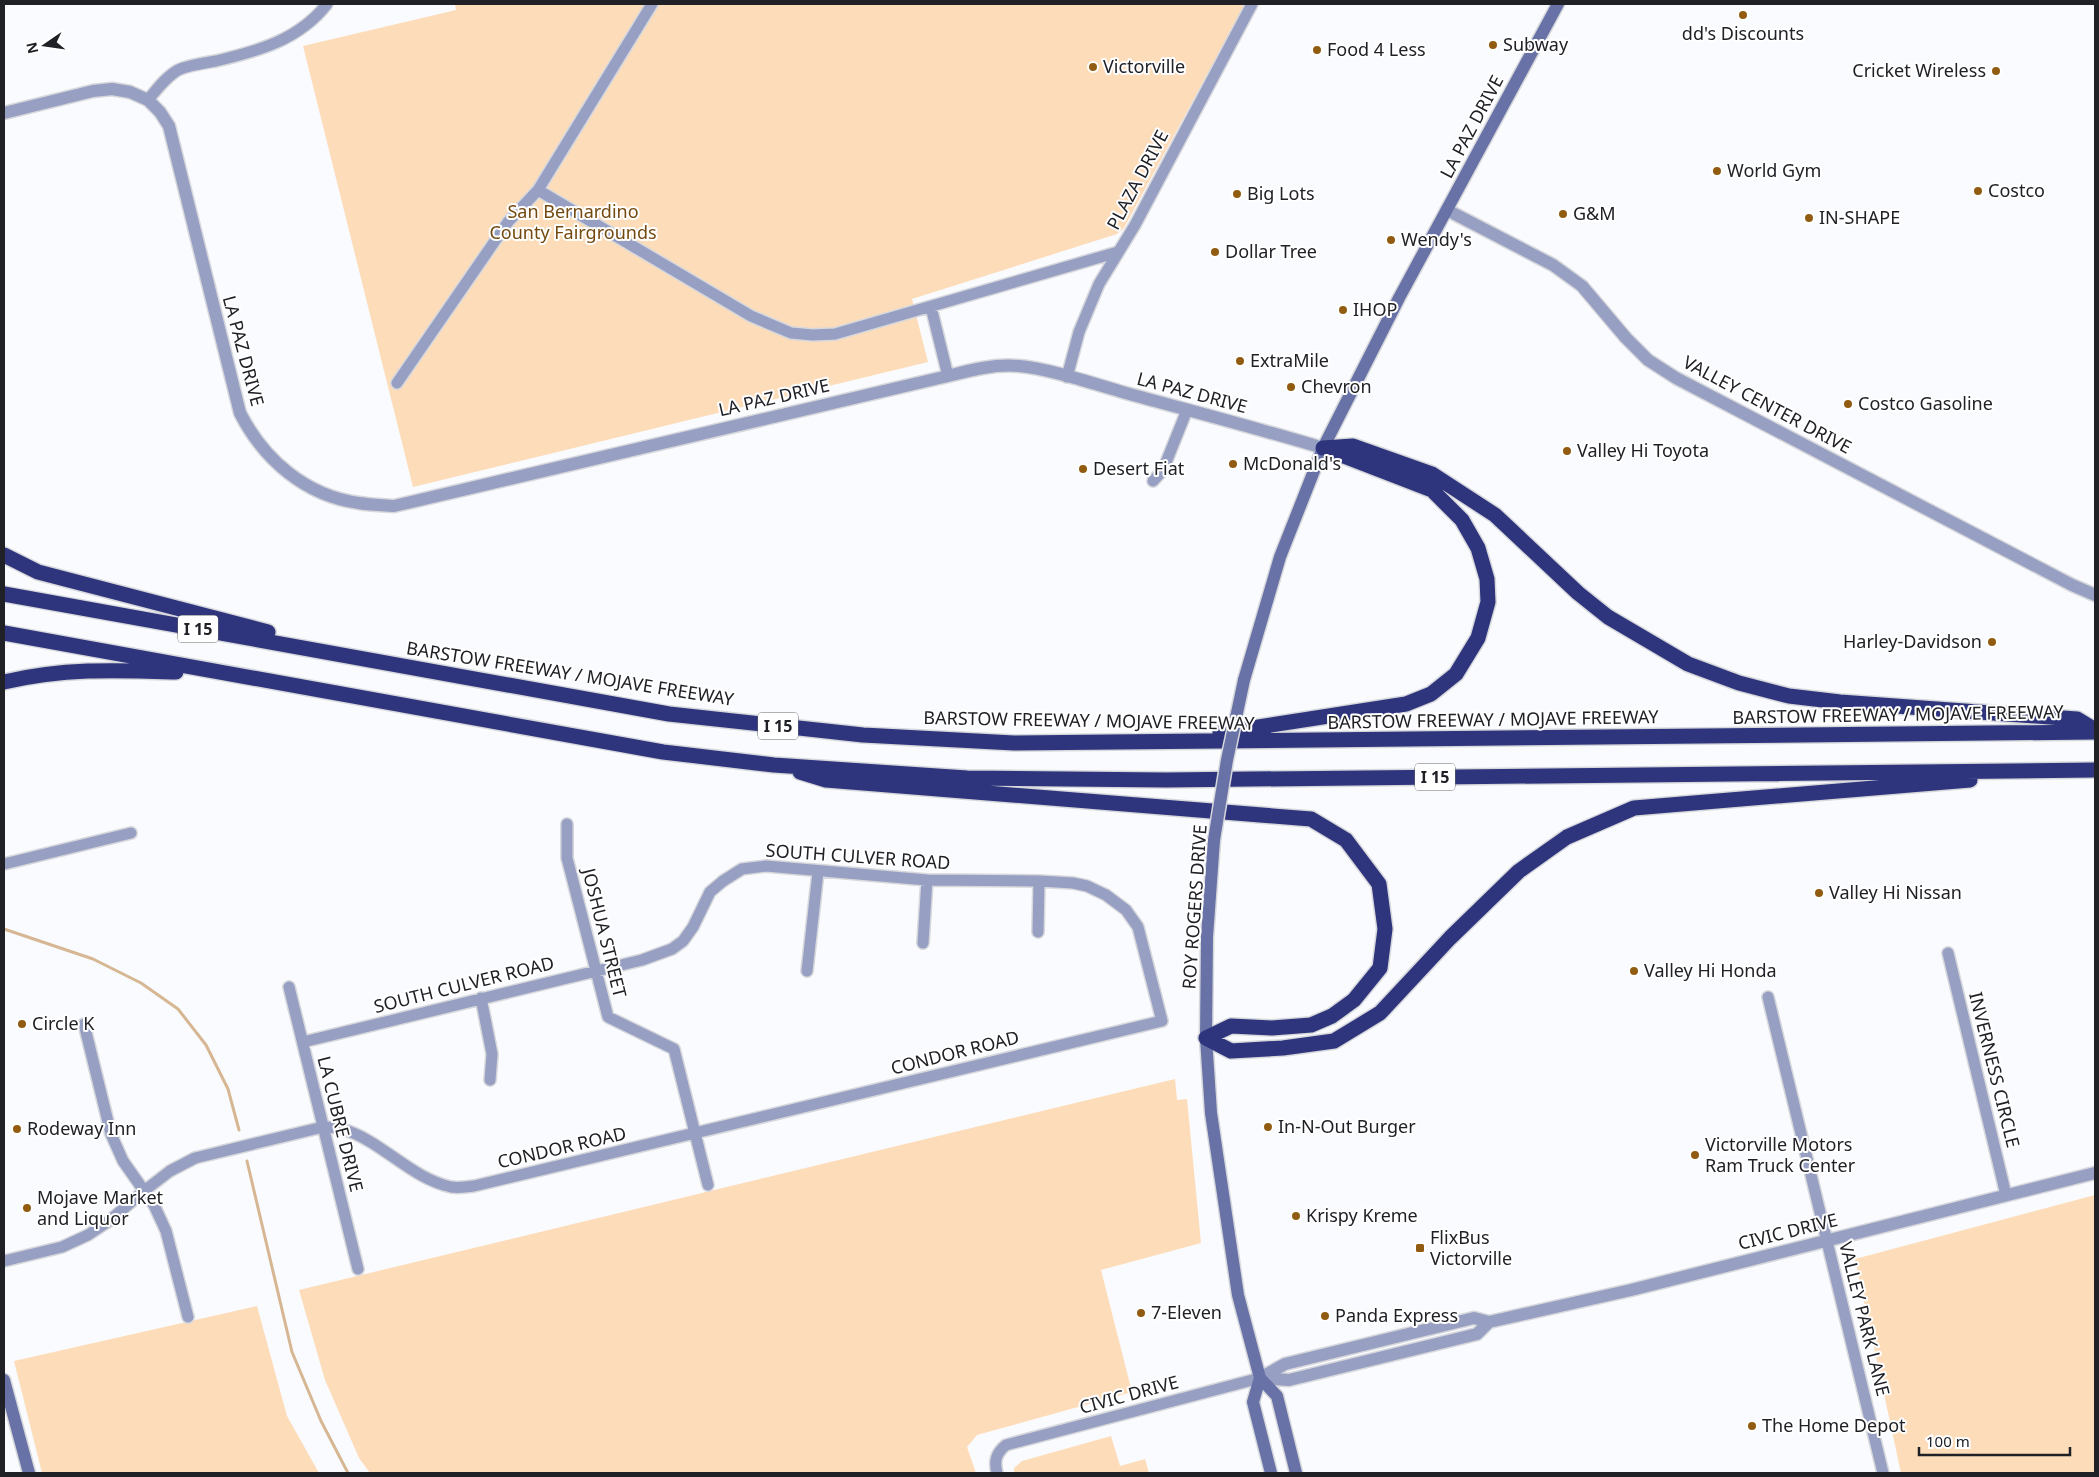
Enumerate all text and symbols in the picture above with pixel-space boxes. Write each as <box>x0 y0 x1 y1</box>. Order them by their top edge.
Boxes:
marker: dd's Discounts <box>1737 9 1749 21</box>
north arrow <box>20 20 70 70</box>
place label: dd's Discounts <box>1682 21 1804 45</box>
place label: Subway <box>1503 32 1569 56</box>
place label: Food 4 Less <box>1327 37 1426 61</box>
marker: Subway <box>1487 39 1499 51</box>
text: N <box>21 40 42 56</box>
marker: Food 4 Less <box>1311 44 1323 56</box>
place label: Victorville <box>1103 54 1185 78</box>
place label: Cricket Wireless <box>1852 58 1986 82</box>
marker: Victorville <box>1087 61 1099 73</box>
marker: Cricket Wireless <box>1990 65 2002 77</box>
street label: LA PAZ DRIVE <box>1434 71 1508 182</box>
street label: PLAZA DRIVE <box>1101 126 1173 234</box>
place label: World Gym <box>1727 158 1821 182</box>
marker: World Gym <box>1711 165 1723 177</box>
place label: Costco <box>1988 178 2045 202</box>
place label: Big Lots <box>1247 181 1315 205</box>
marker: Costco <box>1972 185 1984 197</box>
marker: Big Lots <box>1231 188 1243 200</box>
park label: San Bernardino County Fairgrounds <box>489 199 657 244</box>
place label: G&M <box>1573 201 1616 225</box>
place label: IN-SHAPE <box>1819 205 1900 229</box>
marker: G&M <box>1557 208 1569 220</box>
marker: IN-SHAPE <box>1803 212 1815 224</box>
place label: Wendy's <box>1401 227 1472 251</box>
marker: Wendy's <box>1385 234 1397 246</box>
place label: Dollar Tree <box>1225 239 1317 263</box>
marker: Dollar Tree <box>1209 246 1221 258</box>
street label: LA PAZ DRIVE <box>218 293 270 409</box>
place label: IHOP <box>1353 297 1397 321</box>
marker: IHOP <box>1337 304 1349 316</box>
place label: ExtraMile <box>1250 348 1329 372</box>
street label: VALLEY CENTER DRIVE <box>1679 350 1856 459</box>
marker: ExtraMile <box>1234 355 1246 367</box>
street label: LA PAZ DRIVE <box>1134 366 1250 418</box>
street label: LA PAZ DRIVE <box>716 373 832 421</box>
place label: Chevron <box>1301 374 1372 398</box>
marker: Chevron <box>1285 381 1297 393</box>
place label: Costco Gasoline <box>1858 391 1993 415</box>
marker: Costco Gasoline <box>1842 398 1854 410</box>
place label: Valley Hi Toyota <box>1577 438 1709 462</box>
marker: Valley Hi Toyota <box>1561 445 1573 457</box>
place label: McDonald's <box>1243 451 1341 475</box>
place label: Desert Fiat <box>1093 456 1185 480</box>
marker: McDonald's <box>1227 458 1239 470</box>
marker: Desert Fiat <box>1077 463 1089 475</box>
road number: I 15 <box>178 616 218 642</box>
place label: Harley-Davidson <box>1843 629 1982 653</box>
street label: BARSTOW FREEWAY / MOJAVE FREEWAY <box>405 635 736 711</box>
marker: Harley-Davidson <box>1986 636 1998 648</box>
street label: BARSTOW FREEWAY / MOJAVE FREEWAY <box>1732 699 2065 729</box>
street label: BARSTOW FREEWAY / MOJAVE FREEWAY <box>1327 704 1660 734</box>
street label: BARSTOW FREEWAY / MOJAVE FREEWAY <box>923 705 1256 735</box>
road number: I 15 <box>758 712 798 739</box>
road number: I 15 <box>1415 764 1455 790</box>
street label: ROY ROGERS DRIVE <box>1176 824 1212 990</box>
street label: SOUTH CULVER ROAD <box>765 838 951 874</box>
street label: JOSHUA STREET <box>577 864 633 1000</box>
place label: Valley Hi Nissan <box>1829 880 1962 904</box>
marker: Valley Hi Nissan <box>1813 887 1825 899</box>
street label: SOUTH CULVER ROAD <box>371 950 556 1018</box>
place label: Valley Hi Honda <box>1644 958 1777 982</box>
marker: Valley Hi Honda <box>1628 965 1640 977</box>
street label: INVERNESS CIRCLE <box>1964 990 2026 1150</box>
place label: Circle K <box>32 1011 95 1035</box>
marker: Circle K <box>16 1018 28 1030</box>
street label: CONDOR ROAD <box>888 1024 1021 1080</box>
street label: LA CUBRE DRIVE <box>313 1053 369 1194</box>
place label: In-N-Out Burger <box>1278 1114 1416 1138</box>
place label: Rodeway Inn <box>27 1116 136 1140</box>
street label: CONDOR ROAD <box>495 1121 628 1173</box>
marker: In-N-Out Burger <box>1262 1121 1274 1133</box>
marker: Rodeway Inn <box>11 1123 23 1135</box>
place label: Victorville Motors Ram Truck Center <box>1705 1132 1856 1177</box>
marker: Victorville Motors Ram Truck Center <box>1689 1149 1701 1161</box>
place label: Mojave Market and Liquor <box>37 1185 164 1230</box>
marker: Mojave Market and Liquor <box>21 1202 33 1214</box>
place label: Krispy Kreme <box>1306 1203 1418 1227</box>
street label: CIVIC DRIVE <box>1736 1207 1840 1255</box>
marker: Krispy Kreme <box>1290 1210 1302 1222</box>
place label: FlixBus Victorville <box>1430 1225 1512 1270</box>
street label: VALLEY PARK LANE <box>1834 1239 1896 1399</box>
marker: FlixBus Victorville <box>1414 1242 1426 1254</box>
place label: 7-Eleven <box>1151 1300 1222 1324</box>
place label: Panda Express <box>1335 1303 1458 1327</box>
marker: 7-Eleven <box>1135 1307 1147 1319</box>
marker: Panda Express <box>1319 1310 1331 1322</box>
street label: CIVIC DRIVE <box>1077 1369 1181 1419</box>
place label: The Home Depot <box>1762 1413 1906 1437</box>
marker: The Home Depot <box>1746 1420 1758 1432</box>
scale bar <box>1919 1424 2070 1456</box>
text: 100 m <box>1926 1431 1970 1451</box>

